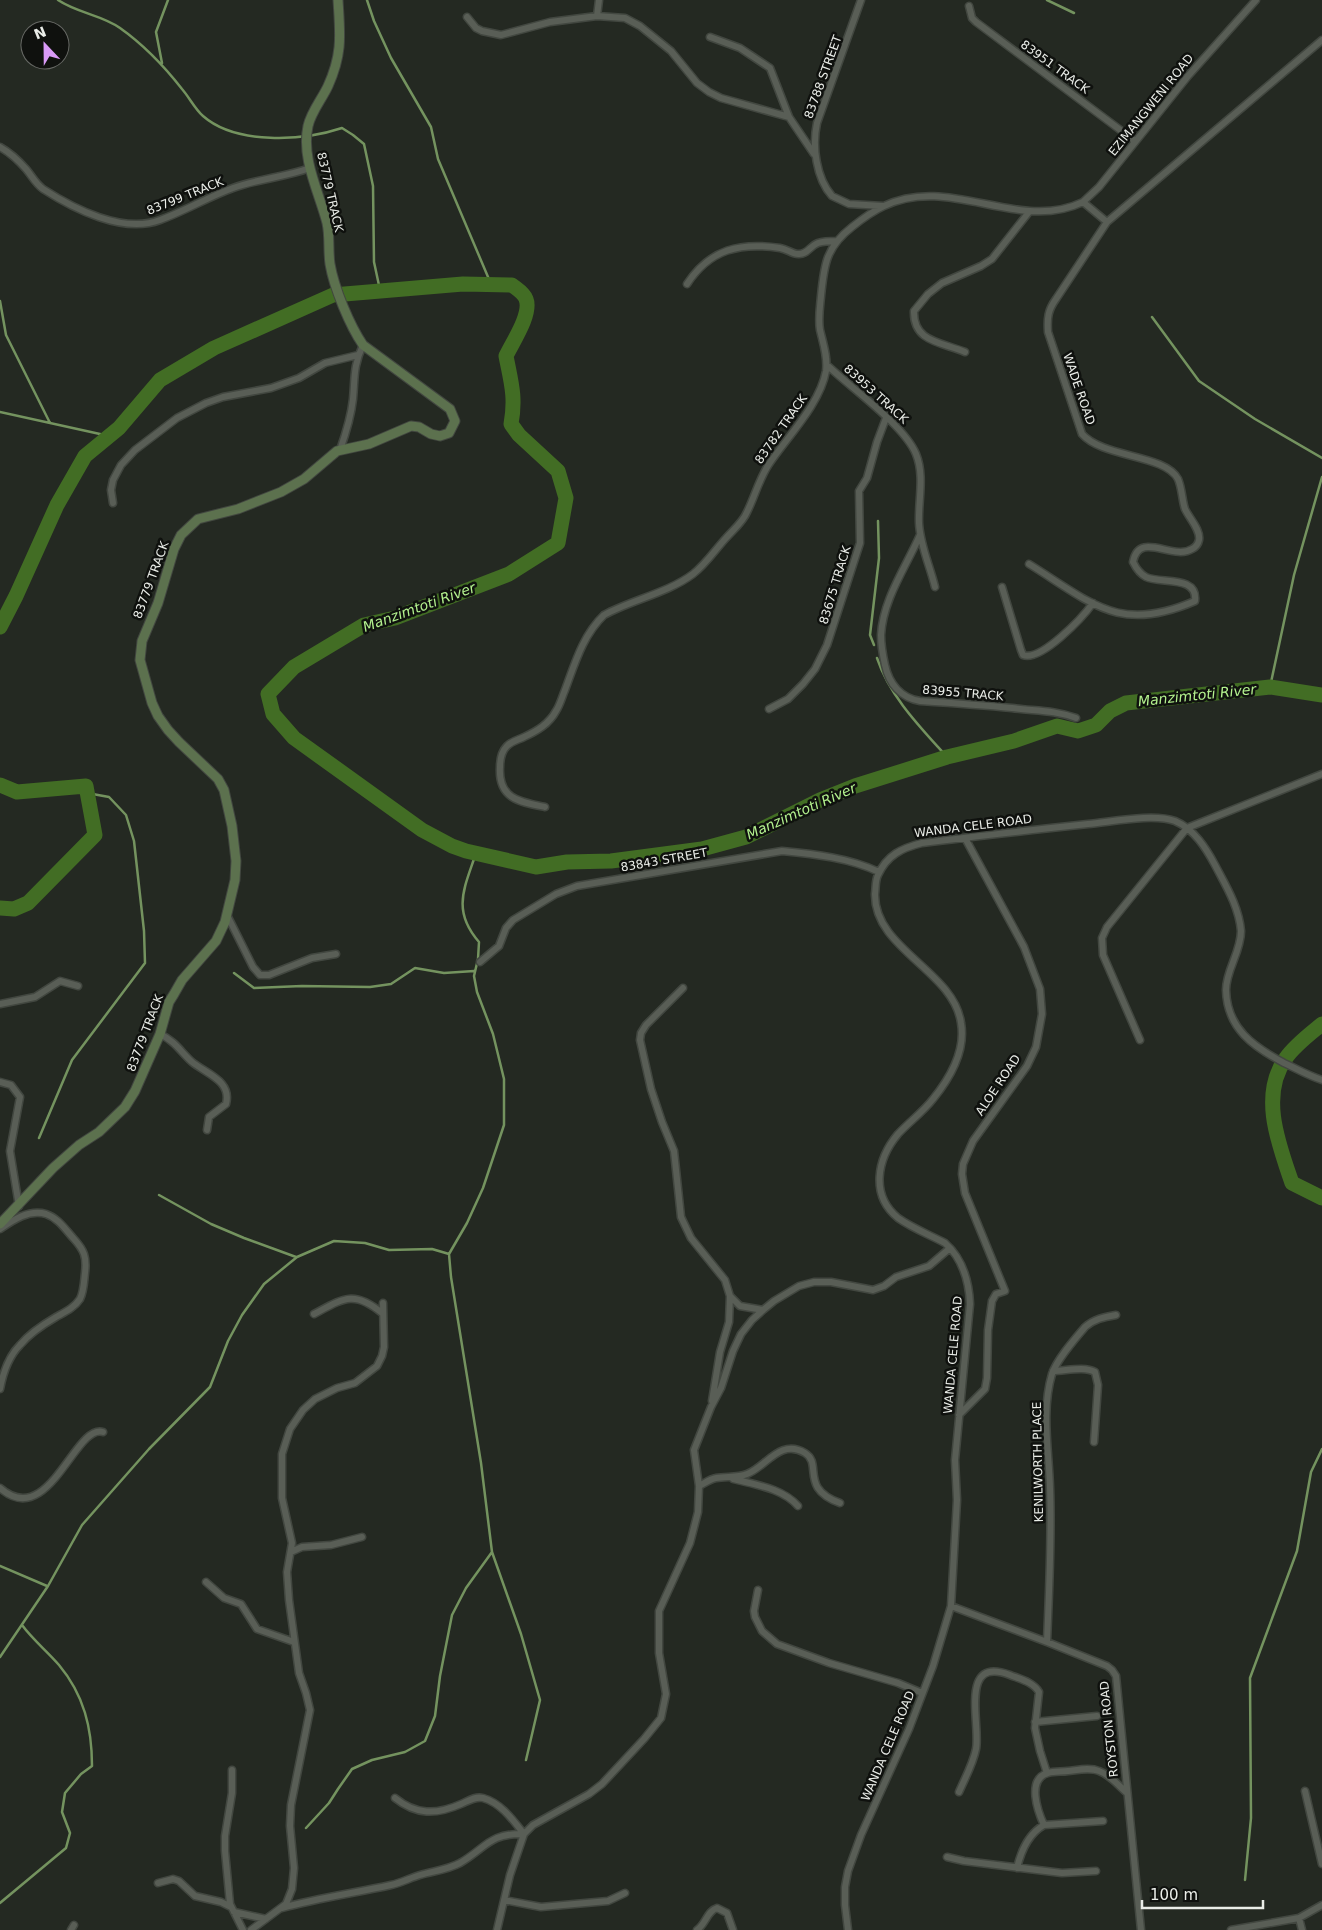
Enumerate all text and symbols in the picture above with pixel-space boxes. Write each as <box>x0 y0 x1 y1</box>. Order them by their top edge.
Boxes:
north arrow <box>20 20 70 70</box>
text: N <box>32 23 49 43</box>
street label: 83788 STREET <box>801 33 845 121</box>
street label: 83951 TRACK <box>1018 37 1093 97</box>
street label: EZIMANGWENI ROAD <box>1106 51 1196 159</box>
street label: 83779 TRACK <box>314 151 346 234</box>
street label: 83799 TRACK <box>145 174 226 218</box>
street label: WADE ROAD <box>1060 351 1098 427</box>
street label: 83953 TRACK <box>841 362 912 427</box>
street label: 83782 TRACK <box>752 391 811 466</box>
street label: 83779 TRACK <box>130 538 172 621</box>
street label: 83675 TRACK <box>816 543 854 626</box>
water label: Manzimtoti River <box>361 579 479 635</box>
water label: Manzimtoti River <box>1137 681 1258 709</box>
street label: 83955 TRACK <box>922 682 1005 704</box>
water label: Manzimtoti River <box>744 779 860 842</box>
street label: WANDA CELE ROAD <box>913 812 1033 840</box>
street label: 83843 STREET <box>620 845 709 875</box>
street label: 83779 TRACK <box>124 991 167 1074</box>
street label: ALOE ROAD <box>973 1052 1023 1118</box>
street label: WANDA CELE ROAD <box>941 1295 965 1415</box>
street label: KENILWORTH PLACE <box>1030 1402 1046 1522</box>
street label: ROYSTON ROAD <box>1097 1680 1121 1778</box>
street label: WANDA CELE ROAD <box>858 1689 918 1803</box>
scale bar <box>1142 1878 1263 1910</box>
text: 100 m <box>1150 1886 1198 1904</box>

